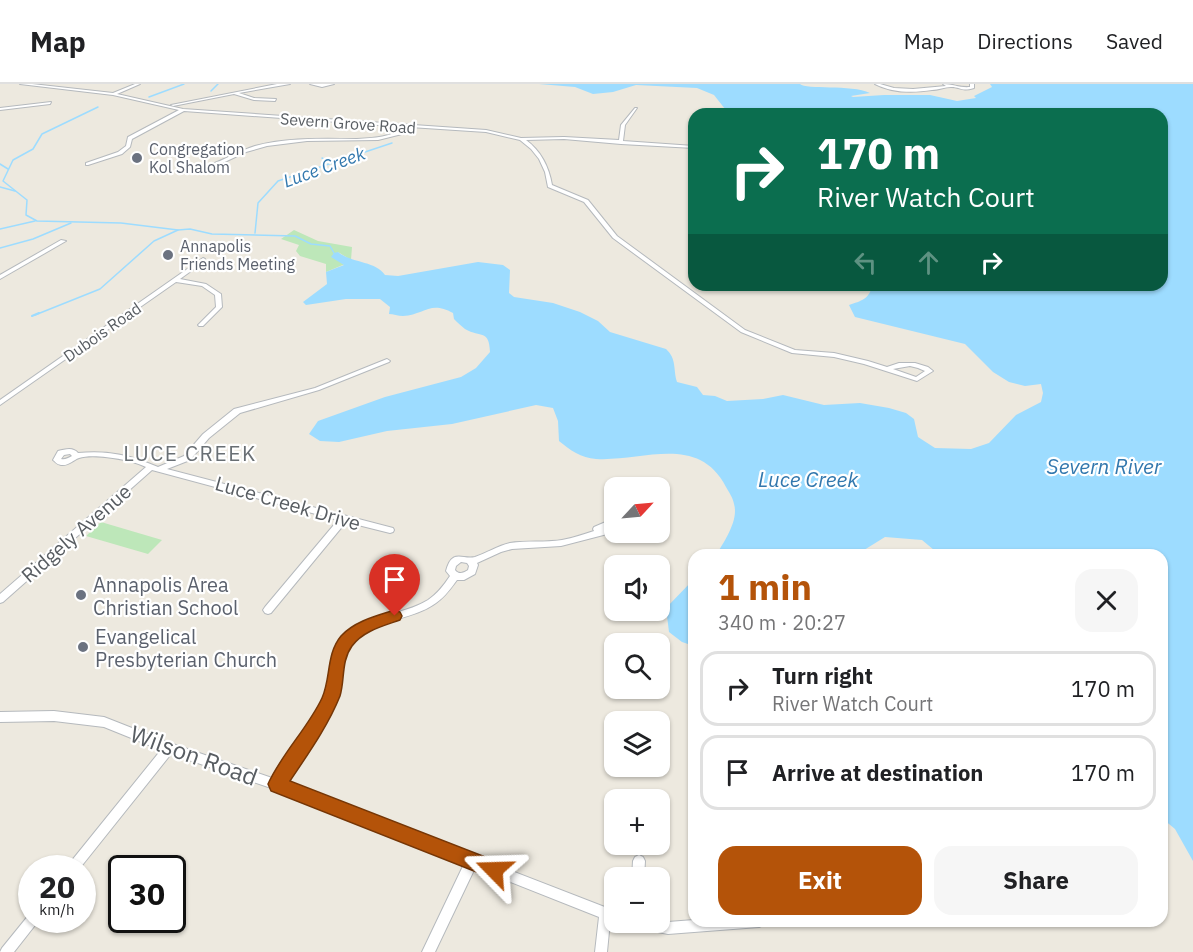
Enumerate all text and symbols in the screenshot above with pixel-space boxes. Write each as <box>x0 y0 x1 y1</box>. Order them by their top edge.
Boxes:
text: Map <box>30 23 86 60</box>
text: Map <box>904 27 944 55</box>
text: Directions <box>977 27 1073 55</box>
text: Saved <box>1106 27 1163 55</box>
street label: Severn Grove Road <box>279 108 417 138</box>
text: 170 m <box>817 126 940 181</box>
icon: right <box>718 132 796 210</box>
place label: Congregation Kol Shalom <box>149 139 245 177</box>
water label: Luce Creek <box>280 141 369 192</box>
marker: Congregation Kol Shalom <box>130 151 144 165</box>
text: River Watch Court <box>817 179 1035 214</box>
place label: Annapolis Friends Meeting <box>180 236 295 274</box>
icon: left <box>849 246 882 279</box>
icon: ahead <box>912 246 945 279</box>
icon: right <box>975 246 1008 279</box>
marker: Annapolis Friends Meeting <box>161 248 175 262</box>
street label: Dubois Road <box>59 298 145 366</box>
district label: LUCE CREEK <box>123 439 257 467</box>
water label: Severn River <box>1047 452 1163 480</box>
water label: Luce Creek <box>758 465 859 493</box>
street label: Luce Creek Drive <box>212 469 364 537</box>
north arrow <box>604 477 670 543</box>
map controls <box>604 477 670 933</box>
street label: Ridgely Avenue <box>15 478 137 588</box>
pin <box>369 554 420 616</box>
button: sound <box>604 555 670 621</box>
icon: arrive <box>378 563 411 596</box>
text: 1 min <box>718 563 812 610</box>
button: close <box>1075 569 1138 632</box>
place label: Annapolis Area Christian School <box>93 571 238 621</box>
marker: Annapolis Area Christian School <box>74 588 88 602</box>
text: 340 m · 20:27 <box>718 609 846 636</box>
place label: Evangelical Presbyterian Church <box>95 623 277 673</box>
button: search <box>604 633 670 699</box>
marker: Evangelical Presbyterian Church <box>76 640 90 654</box>
text: Turn right <box>772 661 873 690</box>
icon: right <box>721 672 754 705</box>
text: 170 m <box>1071 674 1135 703</box>
text: River Watch Court <box>772 690 933 717</box>
button: layers <box>604 711 670 777</box>
street label: Wilson Road <box>126 717 262 793</box>
icon: arrive <box>721 756 754 789</box>
text: Arrive at destination <box>772 758 983 787</box>
text: 170 m <box>1071 758 1135 787</box>
button: + <box>604 789 670 855</box>
position arrow <box>462 838 526 902</box>
button: Exit <box>718 846 922 915</box>
button: Share <box>934 846 1138 915</box>
speed limit sign: 30 <box>108 855 186 933</box>
text: 20 <box>39 867 75 906</box>
button: − <box>604 867 670 933</box>
text: km/h <box>39 900 75 919</box>

